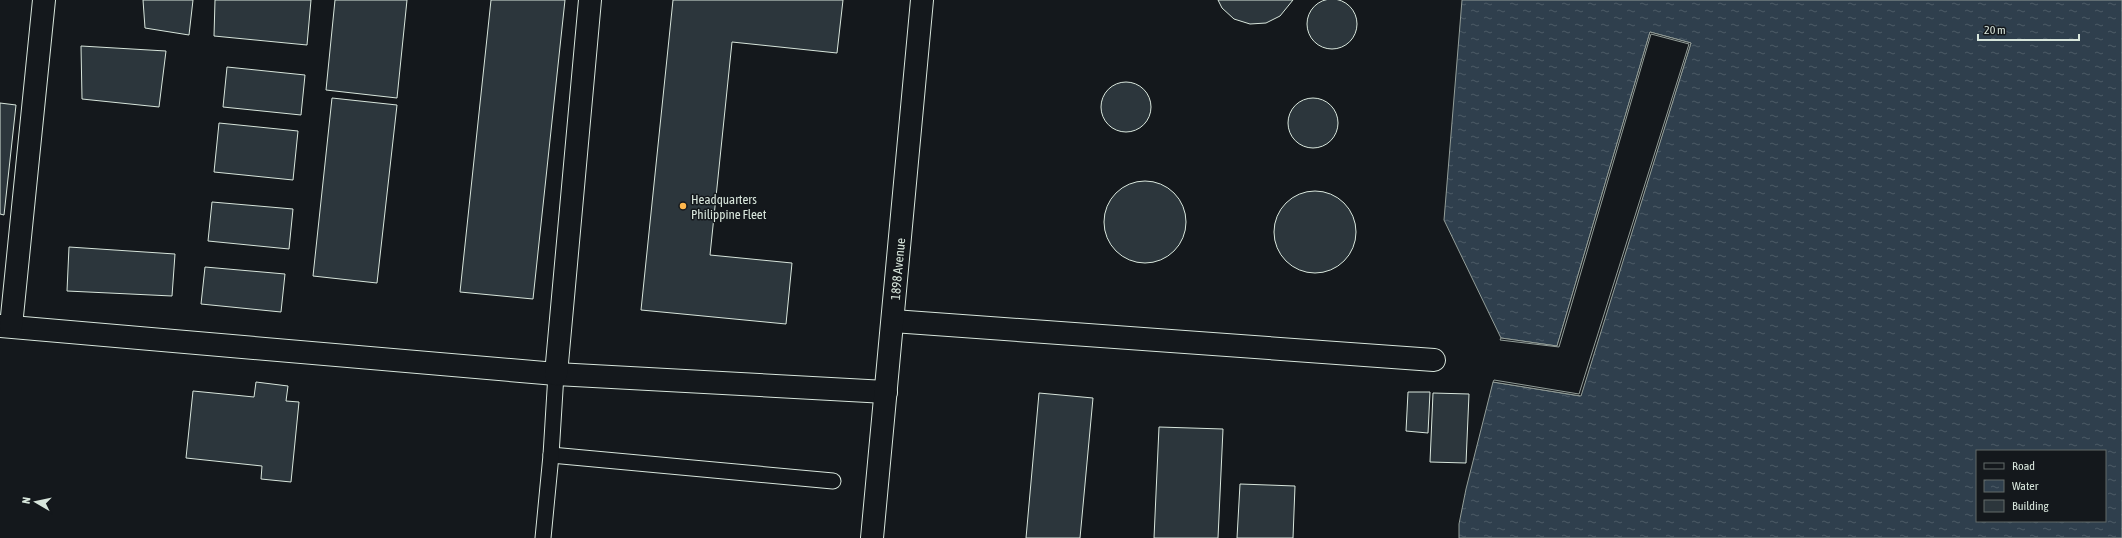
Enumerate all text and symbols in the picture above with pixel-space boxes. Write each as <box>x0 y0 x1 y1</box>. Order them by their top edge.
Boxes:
scale bar <box>1978 16 2079 42</box>
text: 20 m <box>1984 23 2006 37</box>
place label: Headquarters Philippine Fleet <box>691 192 767 222</box>
marker: Headquarters Philippine Fleet <box>678 201 688 211</box>
street label: 1898 Avenue <box>888 237 908 301</box>
legend <box>1976 450 2106 522</box>
text: Road <box>2012 459 2035 473</box>
text: Water <box>2012 479 2039 493</box>
north arrow <box>16 482 56 522</box>
text: N <box>20 496 33 505</box>
text: Building <box>2012 499 2050 513</box>

